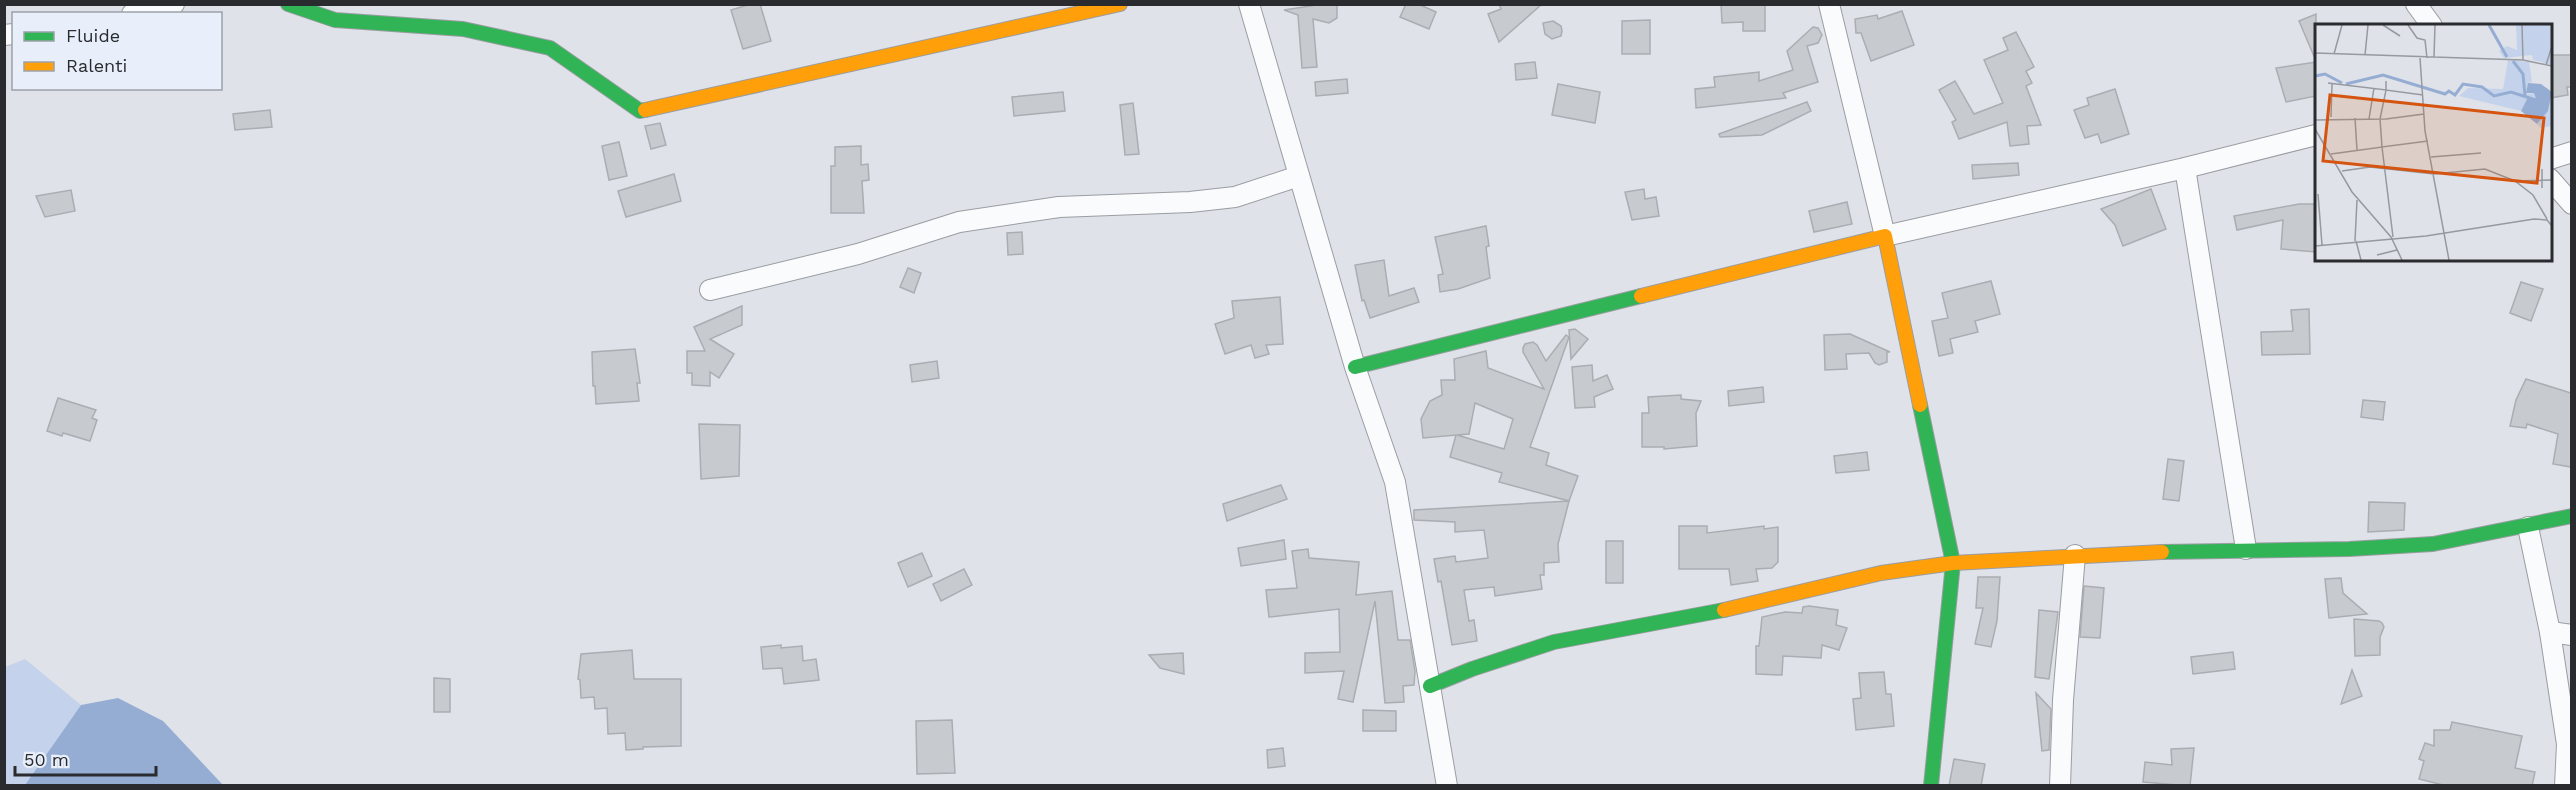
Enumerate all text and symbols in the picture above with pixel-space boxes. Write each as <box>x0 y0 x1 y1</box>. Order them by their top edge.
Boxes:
legend <box>12 12 222 90</box>
inset map <box>2315 24 2552 261</box>
text: Fluide <box>66 25 120 46</box>
text: Ralenti <box>66 55 127 76</box>
scale bar <box>15 739 156 777</box>
text: 50 m <box>24 749 69 770</box>

